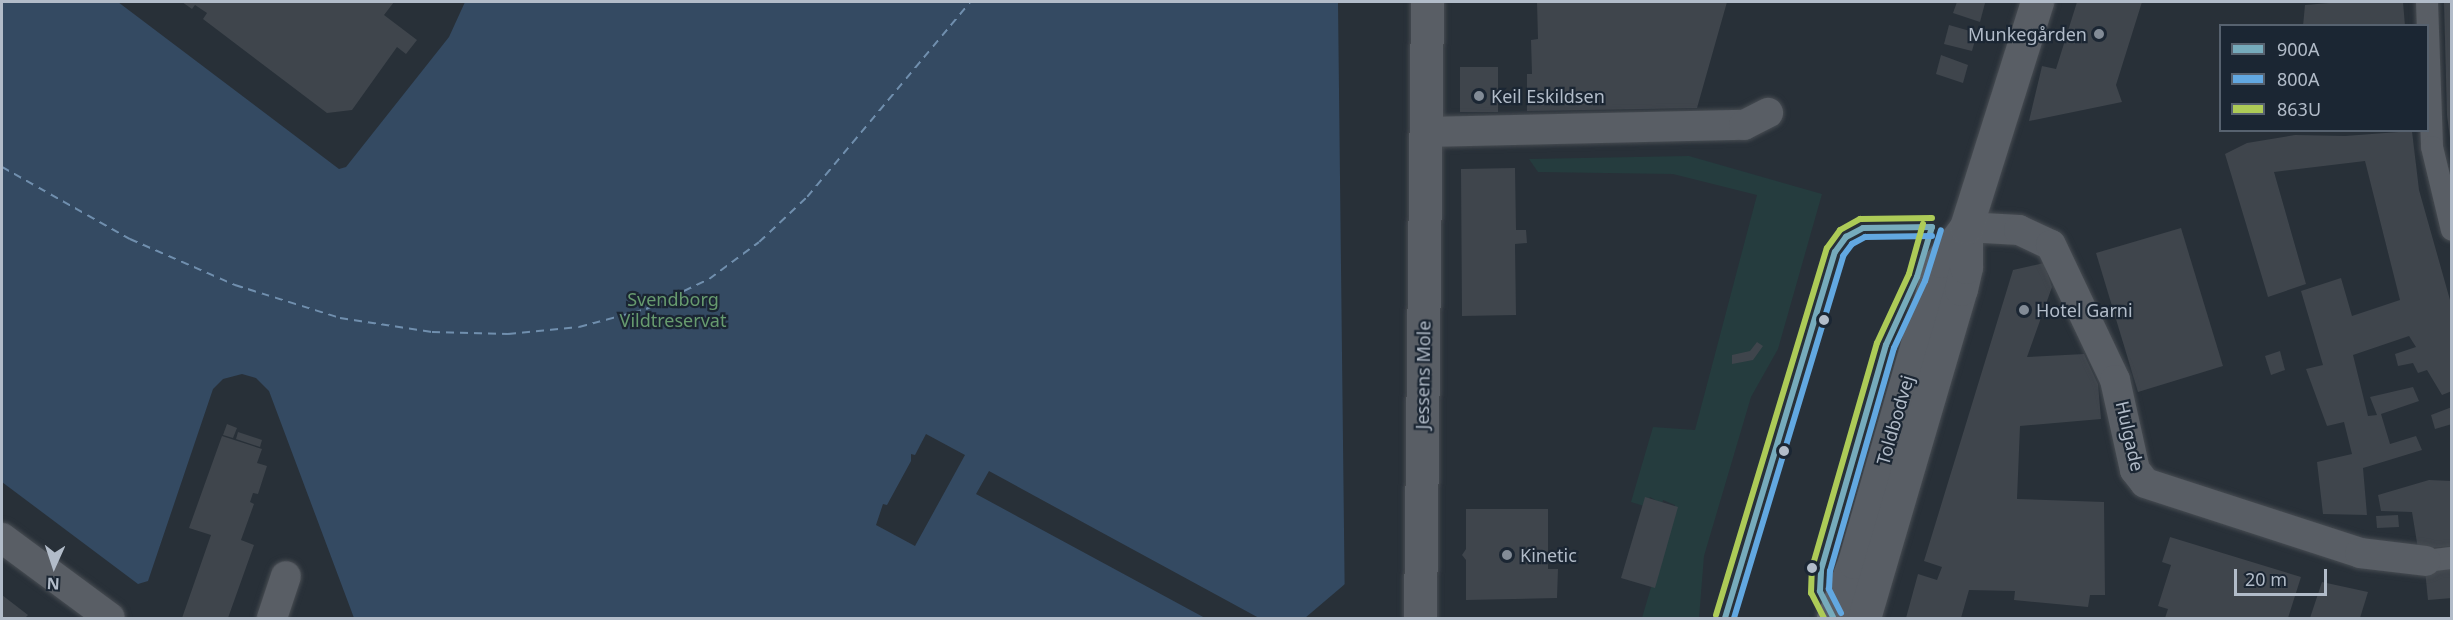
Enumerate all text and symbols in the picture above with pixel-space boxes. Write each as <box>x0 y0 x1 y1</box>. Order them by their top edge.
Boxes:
place label: Munkegården <box>1968 23 2087 45</box>
legend <box>2219 24 2429 132</box>
marker: Munkegården <box>2092 27 2106 41</box>
text: 900A <box>2277 37 2319 61</box>
text: 800A <box>2277 67 2319 91</box>
place label: Keil Eskildsen <box>1491 85 1605 107</box>
marker: Keil Eskildsen <box>1472 89 1486 103</box>
text: 863U <box>2277 97 2321 121</box>
park label: Svendborg Vildtreservat <box>620 289 726 332</box>
place label: Hotel Garni <box>2036 299 2133 321</box>
marker: Hotel Garni <box>2017 303 2031 317</box>
unlabelled marker <box>1818 314 1830 326</box>
street label: Jessens Mole <box>1411 320 1435 430</box>
street label: Toldbodvej <box>1872 373 1918 467</box>
street label: Hulgade <box>2111 399 2149 473</box>
unlabelled marker <box>1778 445 1790 457</box>
north arrow <box>24 536 84 596</box>
place label: Kinetic <box>1520 544 1577 566</box>
marker: Kinetic <box>1498 546 1516 564</box>
scale bar <box>2237 557 2330 595</box>
unlabelled marker <box>1806 562 1818 574</box>
text: 20 m <box>2245 567 2287 591</box>
text: N <box>46 573 60 595</box>

